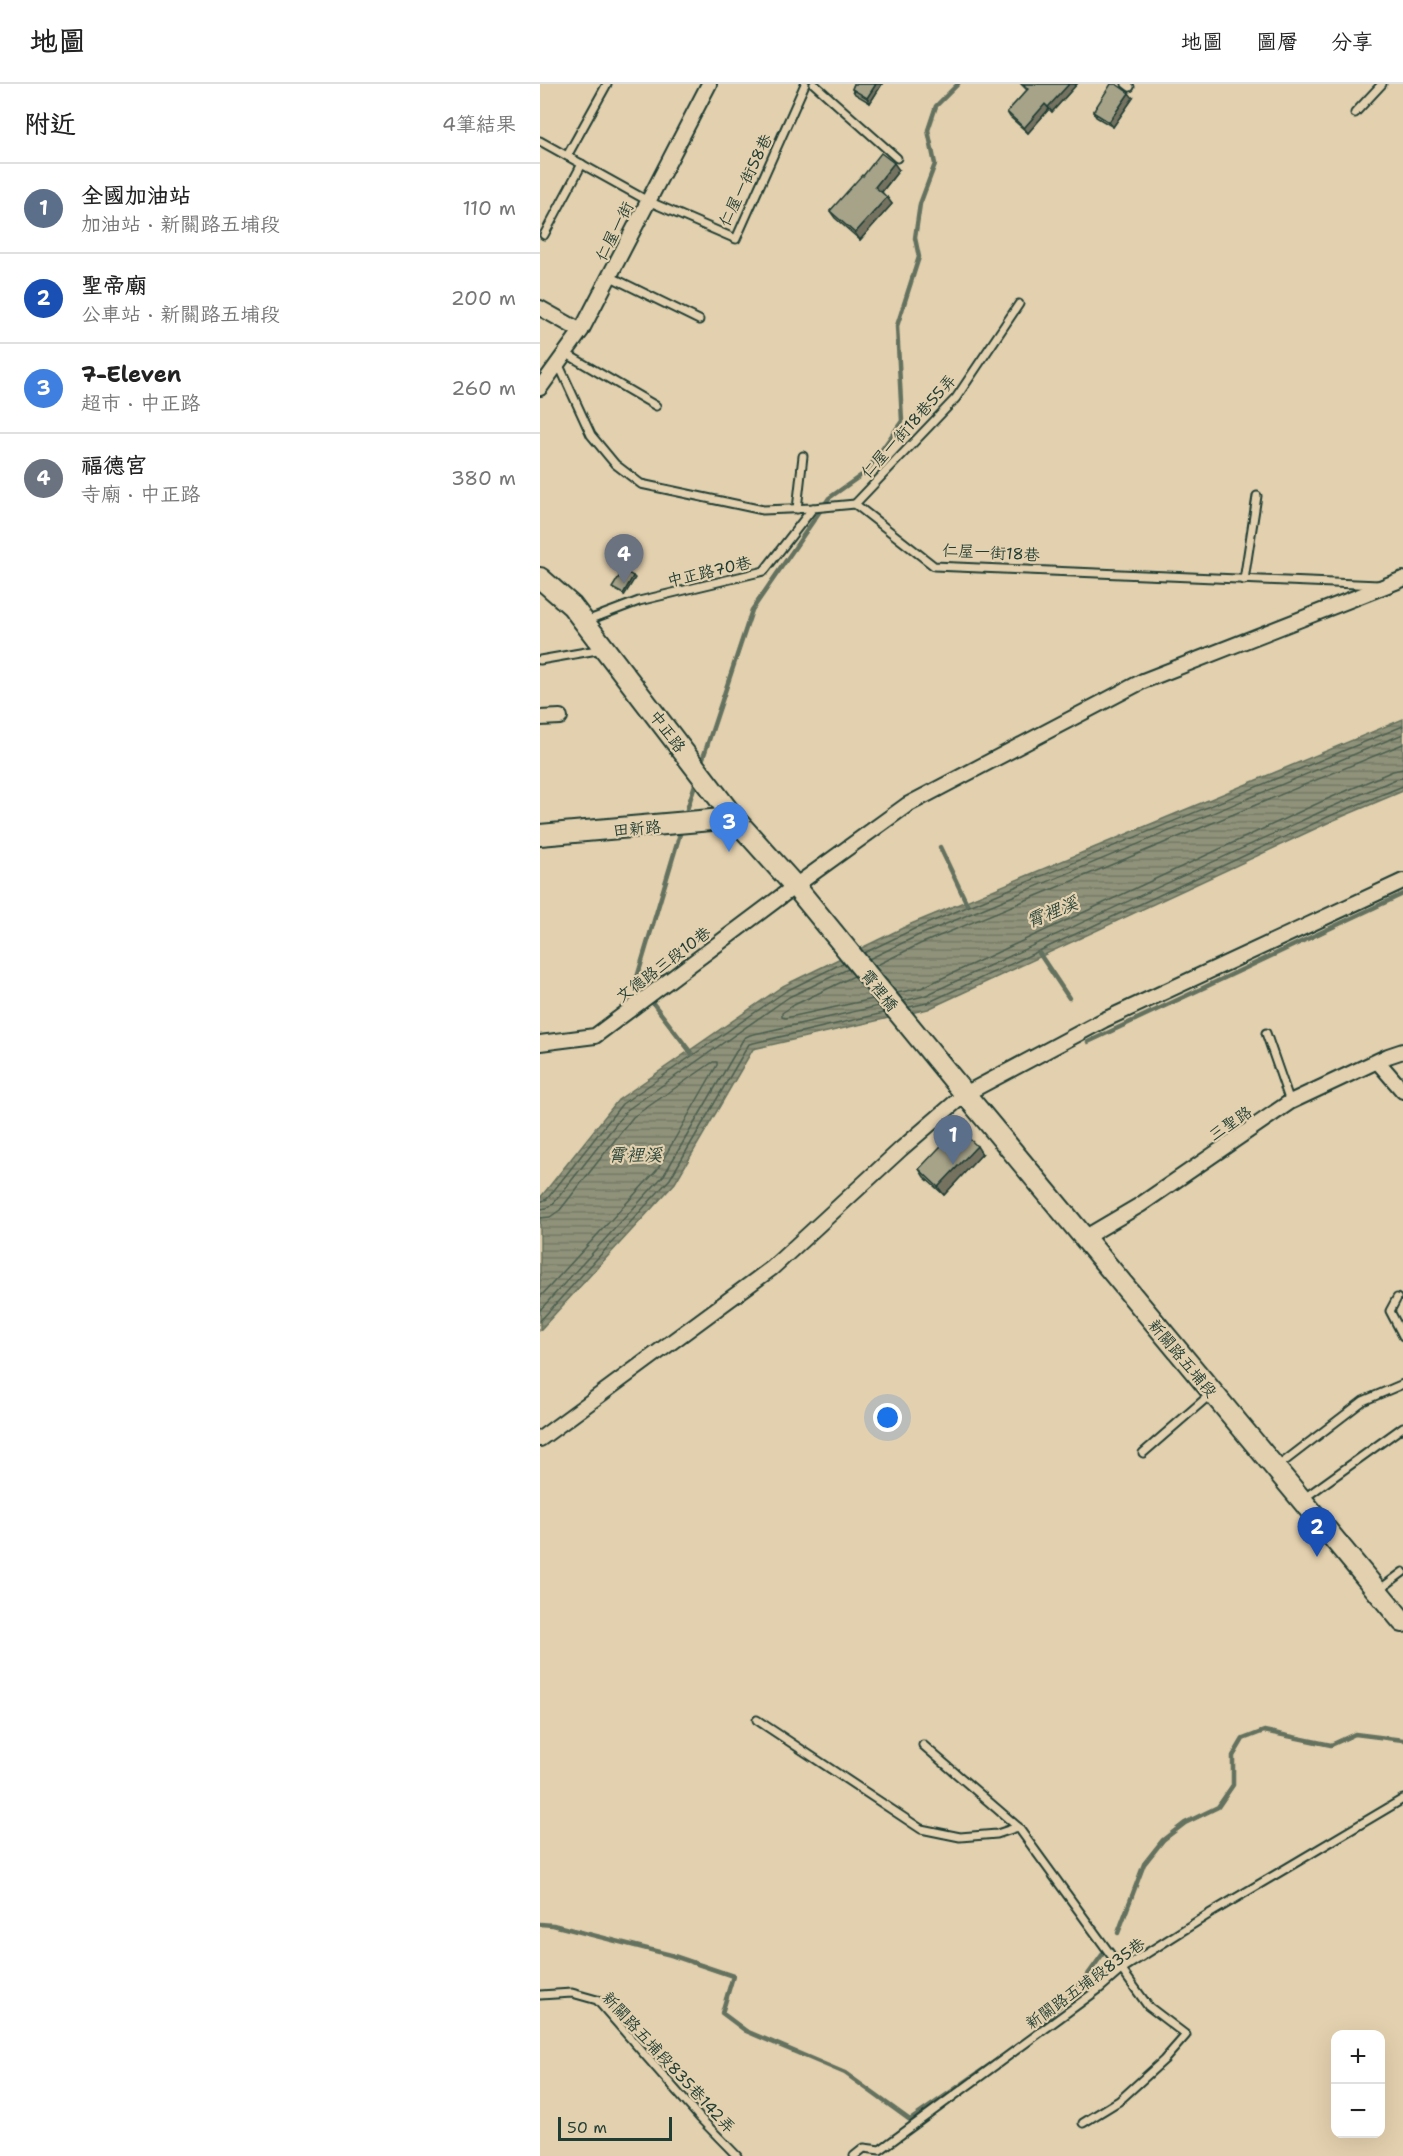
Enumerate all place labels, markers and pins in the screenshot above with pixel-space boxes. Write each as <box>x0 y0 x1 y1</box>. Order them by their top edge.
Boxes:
pin: 4 <box>604 534 644 584</box>
pin: 3 <box>710 802 748 852</box>
pin: 1 <box>934 1116 972 1165</box>
pin: 2 <box>1298 1508 1336 1557</box>

